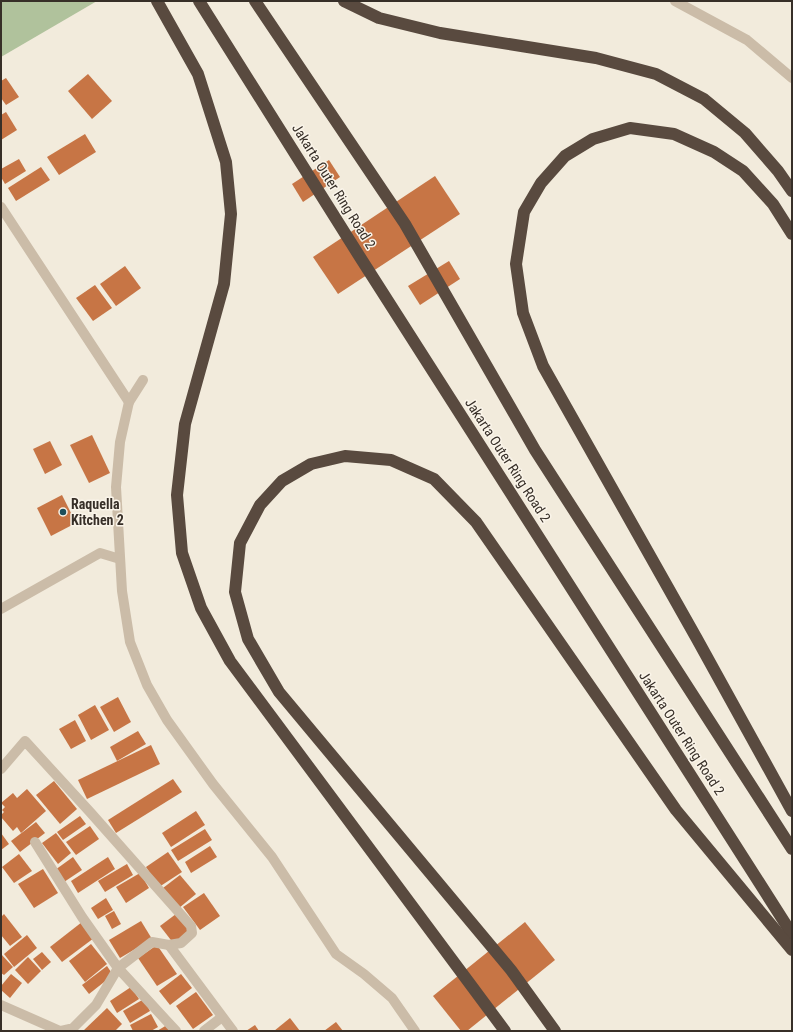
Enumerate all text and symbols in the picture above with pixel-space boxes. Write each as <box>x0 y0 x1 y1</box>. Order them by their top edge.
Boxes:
street label: Jakarta Outer Ring Road 2 <box>289 121 379 251</box>
street label: Jakarta Outer Ring Road 2 <box>462 395 554 525</box>
place label: Raquella Kitchen 2 <box>71 496 124 528</box>
marker: Raquella Kitchen 2 <box>58 507 68 517</box>
street label: Jakarta Outer Ring Road 2 <box>636 668 728 798</box>

